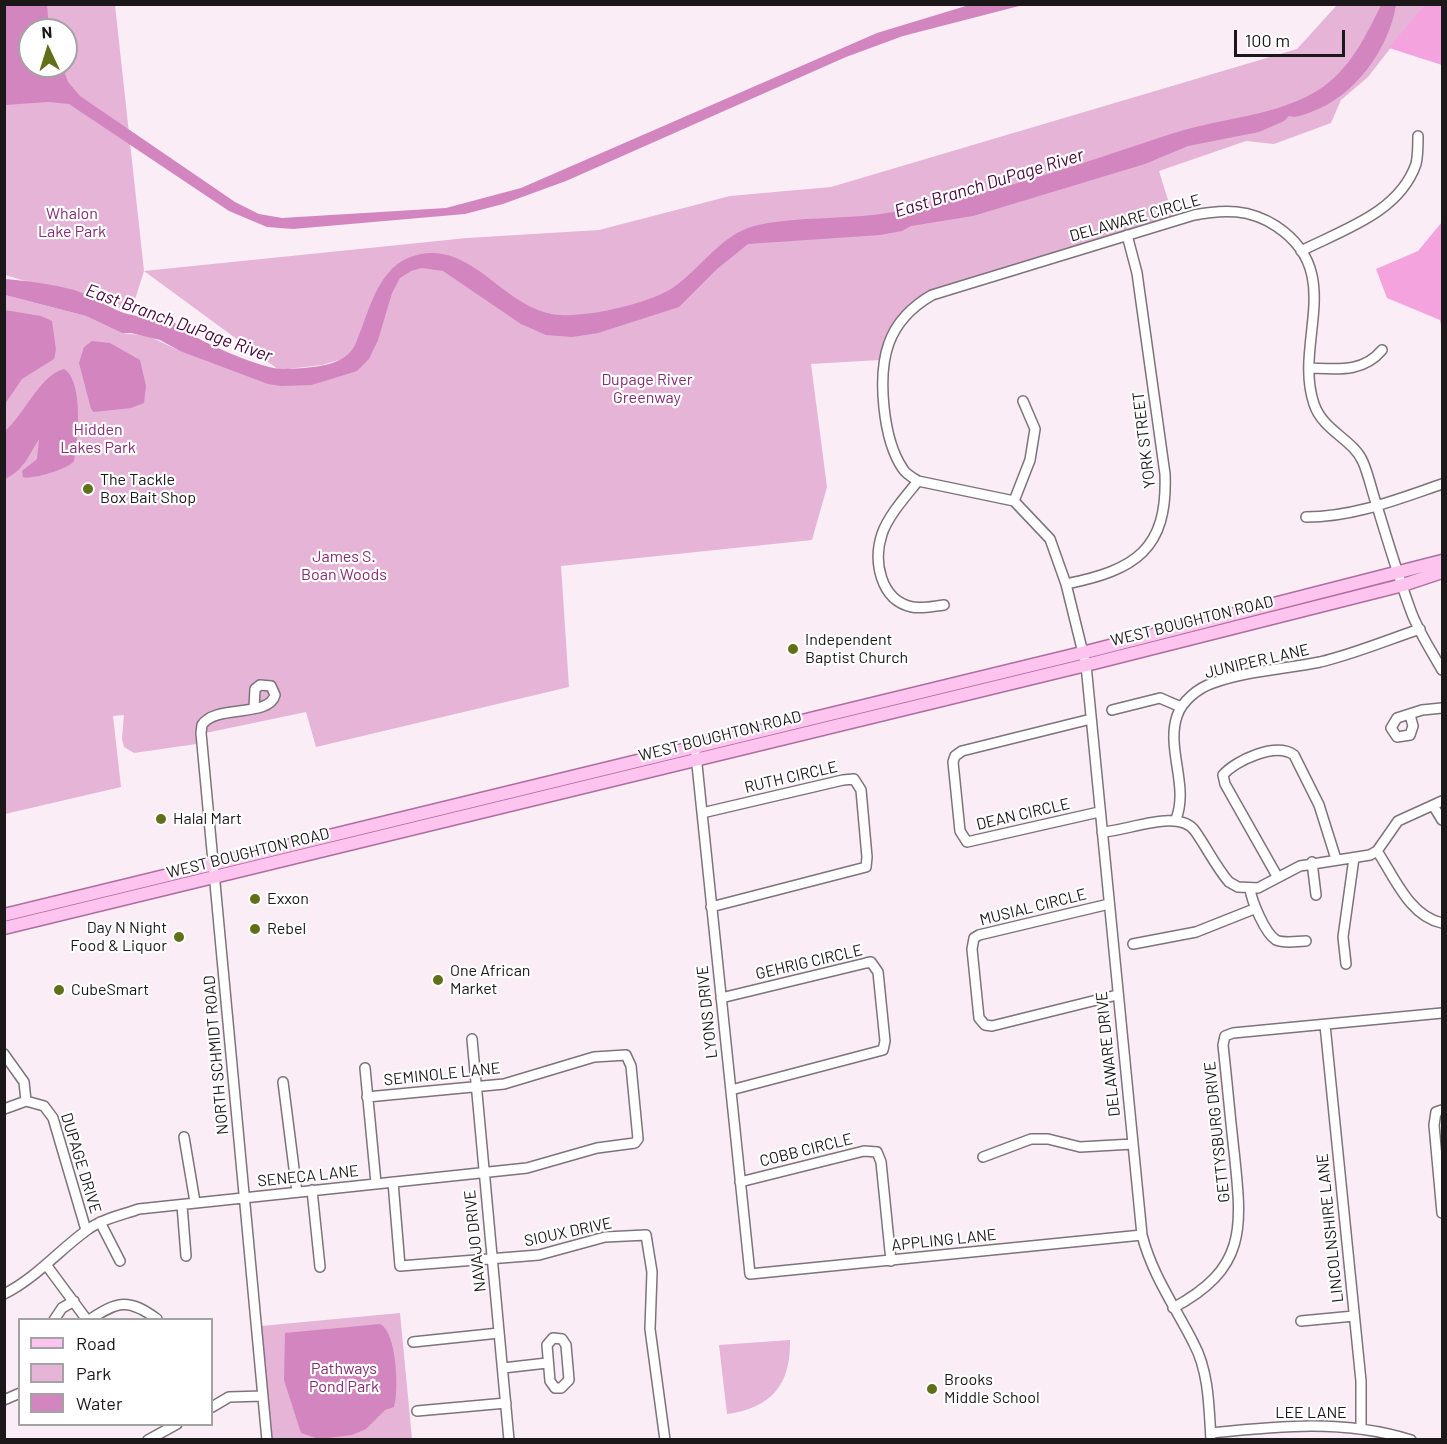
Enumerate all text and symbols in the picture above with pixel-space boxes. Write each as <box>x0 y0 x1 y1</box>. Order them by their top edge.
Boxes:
north arrow <box>18 18 78 78</box>
scale bar <box>1237 18 1348 56</box>
text: N <box>41 22 53 41</box>
text: 100 m <box>1245 29 1290 51</box>
water label: East Branch DuPage River <box>892 144 1086 222</box>
street label: DELAWARE CIRCLE <box>1067 190 1203 246</box>
park label: Whalon Lake Park <box>38 204 106 242</box>
water label: East Branch DuPage River <box>83 279 275 367</box>
park label: Dupage River Greenway <box>601 370 693 408</box>
street label: YORK STREET <box>1129 390 1159 490</box>
park label: Hidden Lakes Park <box>60 420 136 458</box>
place label: The Tackle Box Bait Shop <box>100 470 196 508</box>
marker: The Tackle Box Bait Shop <box>81 482 95 496</box>
park label: James S. Boan Woods <box>301 547 387 585</box>
street label: WEST BOUGHTON ROAD <box>1109 592 1275 650</box>
place label: Independent Baptist Church <box>805 630 908 668</box>
street label: JUNIPER LANE <box>1203 640 1311 682</box>
marker: Independent Baptist Church <box>786 642 800 656</box>
street label: WEST BOUGHTON ROAD <box>637 707 803 765</box>
street label: RUTH CIRCLE <box>743 757 839 797</box>
street label: DEAN CIRCLE <box>974 794 1072 834</box>
place label: Halal Mart <box>173 809 242 829</box>
marker: Halal Mart <box>154 812 168 826</box>
street label: WEST BOUGHTON ROAD <box>165 824 331 882</box>
street label: MUSIAL CIRCLE <box>978 884 1088 930</box>
place label: Exxon <box>267 889 309 909</box>
marker: Exxon <box>248 892 262 906</box>
place label: Day N Night Food & Liquor <box>70 918 167 956</box>
place label: Rebel <box>267 919 306 939</box>
marker: Rebel <box>248 922 262 936</box>
marker: Day N Night Food & Liquor <box>172 930 186 944</box>
street label: GEHRIG CIRCLE <box>754 940 864 984</box>
place label: One African Market <box>450 961 530 999</box>
street label: LYONS DRIVE <box>693 965 721 1059</box>
marker: One African Market <box>431 973 445 987</box>
street label: NORTH SCHMIDT ROAD <box>199 975 233 1135</box>
place label: CubeSmart <box>71 980 149 1000</box>
marker: CubeSmart <box>52 983 66 997</box>
street label: DELAWARE DRIVE <box>1092 990 1124 1118</box>
street label: SEMINOLE LANE <box>383 1058 501 1090</box>
street label: GETTYSBURG DRIVE <box>1200 1060 1234 1204</box>
street label: DUPAGE DRIVE <box>57 1110 105 1216</box>
street label: COBB CIRCLE <box>758 1129 854 1171</box>
street label: LINCOLNSHIRE LANE <box>1313 1152 1347 1304</box>
street label: SENECA LANE <box>256 1161 360 1191</box>
street label: NAVAJO DRIVE <box>460 1189 490 1293</box>
street label: SIOUX DRIVE <box>522 1213 614 1251</box>
street label: APPLING LANE <box>891 1225 997 1255</box>
legend <box>18 1318 213 1426</box>
text: Road <box>76 1332 116 1354</box>
park label: Pathways Pond Park <box>309 1359 379 1397</box>
text: Park <box>76 1362 111 1384</box>
place label: Brooks Middle School <box>944 1370 1040 1408</box>
marker: Brooks Middle School <box>925 1382 939 1396</box>
text: Water <box>76 1392 123 1414</box>
street label: LEE LANE <box>1275 1403 1347 1423</box>

